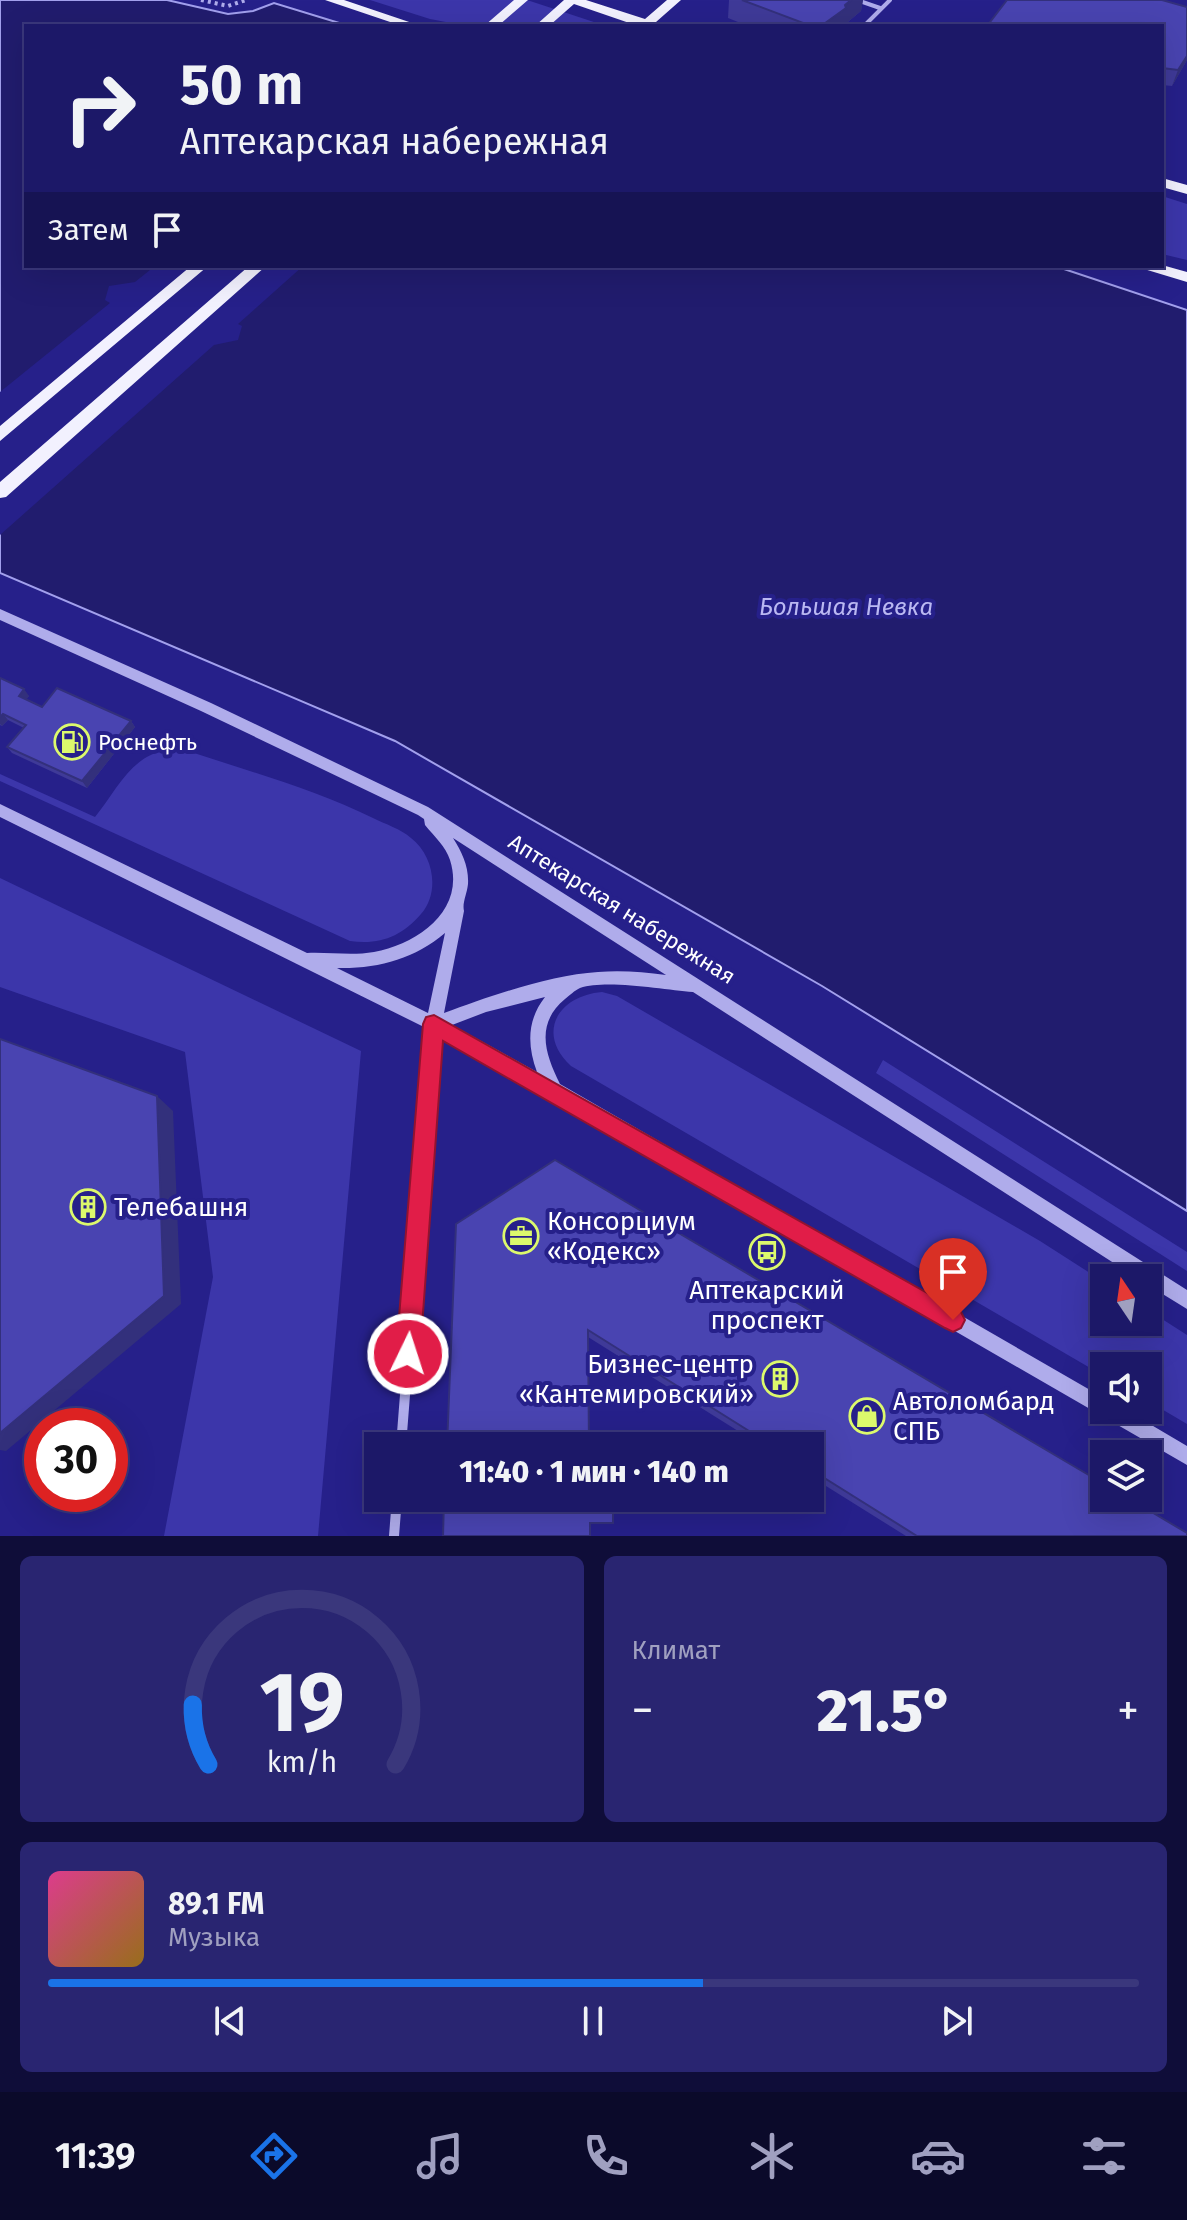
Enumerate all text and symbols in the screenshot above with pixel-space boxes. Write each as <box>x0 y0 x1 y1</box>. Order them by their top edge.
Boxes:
text: 50 m <box>180 52 303 119</box>
icon: right <box>48 56 152 160</box>
text: Аптекарская набережная <box>180 120 609 164</box>
icon: arrive <box>145 208 189 252</box>
text: Затем <box>48 212 129 248</box>
water label: Большая Невка <box>759 593 933 621</box>
fuel station icon: Роснефть <box>53 723 91 761</box>
place label: Роснефть <box>98 729 197 756</box>
street label: Аптекарская набережная <box>504 828 740 990</box>
building icon: Телебашня <box>69 1188 107 1226</box>
place label: Телебашня <box>114 1192 248 1223</box>
place label: Консорциум «Кодекс» <box>547 1206 696 1267</box>
office icon: Консорциум «Кодекс» <box>502 1217 540 1255</box>
bus stop icon: Аптекарский проспект <box>748 1233 786 1271</box>
pin <box>919 1238 987 1320</box>
icon: arrive <box>931 1250 975 1294</box>
north arrow <box>1090 1264 1162 1336</box>
map controls <box>1090 1264 1162 1512</box>
place label: Аптекарский проспект <box>689 1275 845 1336</box>
position arrow <box>366 1312 450 1396</box>
place label: Бизнес-центр «Кантемировский» <box>519 1349 754 1410</box>
button: sound <box>1090 1352 1162 1424</box>
building icon: Бизнес-центр «Кантемировский» <box>761 1360 799 1398</box>
place label: Автоломбард СПБ <box>893 1386 1054 1447</box>
shop icon: Автоломбард СПБ <box>848 1397 886 1435</box>
speed limit sign: 30 <box>24 1408 128 1512</box>
button: layers <box>1090 1440 1162 1512</box>
text: 11:40 · 1 мин · 140 m <box>459 1454 729 1490</box>
text: Климат <box>632 1635 720 1666</box>
text: 19 <box>259 1653 344 1753</box>
text: 21.5° <box>817 1675 954 1747</box>
text: − <box>632 1684 654 1737</box>
text: + <box>1117 1684 1139 1737</box>
text: km/h <box>266 1745 337 1780</box>
text: 89.1 FM <box>168 1886 264 1922</box>
text: Музыка <box>168 1922 260 1953</box>
icon: previous <box>208 1999 252 2043</box>
icon: pause <box>571 1999 615 2043</box>
icon: next <box>935 1999 979 2043</box>
icon: directions <box>246 2128 302 2184</box>
icon: music <box>412 2128 468 2184</box>
icon: phone <box>578 2128 634 2184</box>
icon: climate <box>744 2128 800 2184</box>
icon: car <box>910 2128 966 2184</box>
icon: filters <box>1076 2128 1132 2184</box>
text: 11:39 <box>55 2134 136 2178</box>

